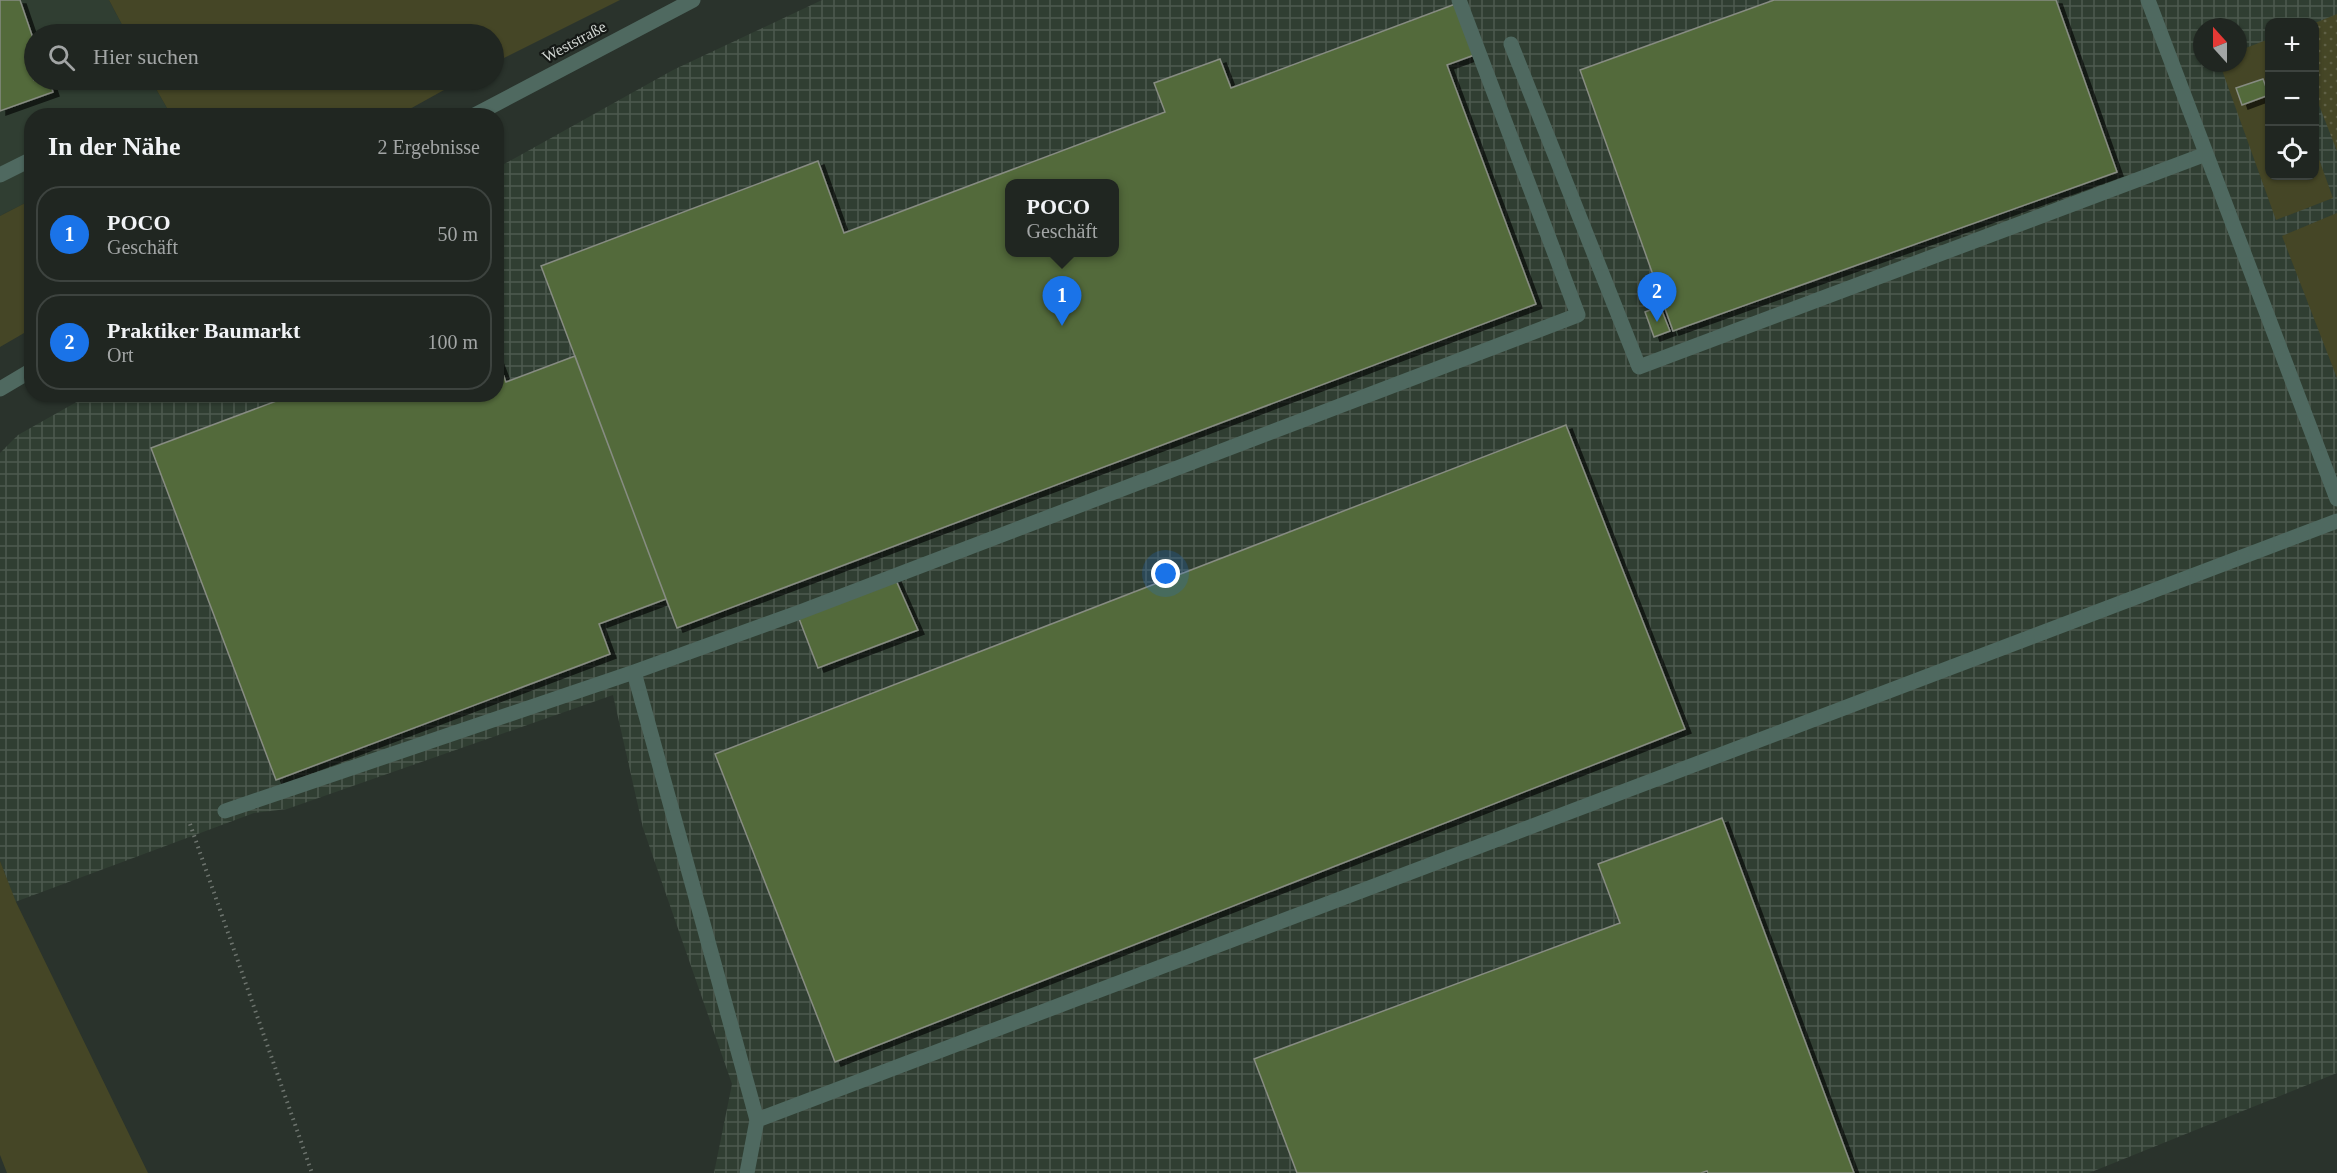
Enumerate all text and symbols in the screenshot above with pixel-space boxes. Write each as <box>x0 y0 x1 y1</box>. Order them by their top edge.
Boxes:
street label: Weststraße <box>539 18 609 65</box>
north arrow <box>2193 18 2247 72</box>
map controls <box>2265 18 2319 180</box>
button: + <box>2265 18 2319 72</box>
search box <box>24 24 504 90</box>
icon: search <box>45 41 78 74</box>
text: Hier suchen <box>93 44 199 69</box>
button: − <box>2265 72 2319 126</box>
button: locate <box>2265 126 2319 180</box>
text: In der Nähe <box>48 132 180 161</box>
text: 2 Ergebnisse <box>378 136 480 158</box>
popup <box>1005 179 1119 257</box>
text: POCO <box>1026 194 1090 219</box>
text: POCO <box>107 210 171 235</box>
text: Geschäft <box>1026 220 1098 242</box>
text: 1 <box>65 223 75 245</box>
text: 50 m <box>437 223 478 245</box>
text: Geschäft <box>107 236 178 258</box>
pin: 2 <box>1638 272 1676 322</box>
pin: 1 <box>1042 276 1082 326</box>
text: Praktiker Baumarkt <box>107 318 300 343</box>
text: 2 <box>65 331 75 353</box>
text: 100 m <box>427 331 478 353</box>
text: Ort <box>107 344 134 366</box>
your location <box>1151 559 1180 588</box>

